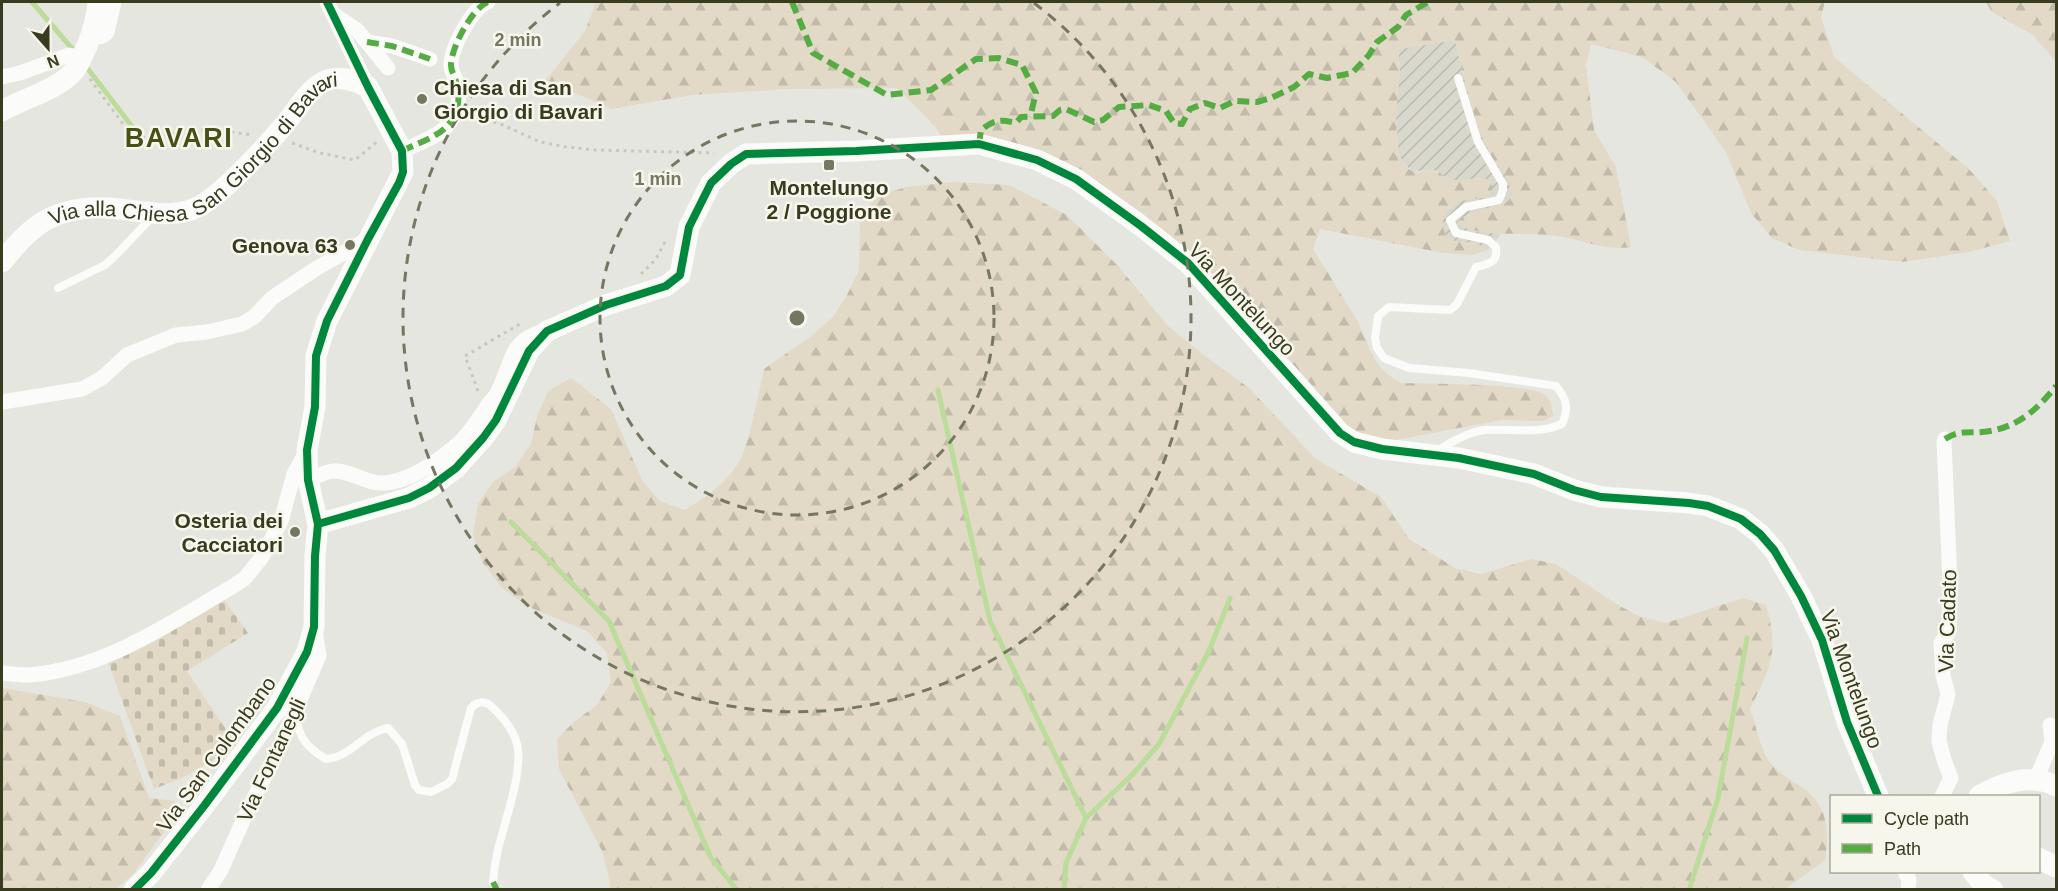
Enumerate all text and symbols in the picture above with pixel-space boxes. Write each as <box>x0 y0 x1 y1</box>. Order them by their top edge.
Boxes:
north arrow <box>18 18 78 78</box>
text: 2 min <box>494 30 542 50</box>
text: N <box>45 52 62 72</box>
street label: Via alla Chiesa San Giorgio di Bavari <box>45 67 338 229</box>
place label: Chiesa di San Giorgio di Bavari <box>434 76 603 123</box>
marker: Chiesa di San Giorgio di Bavari <box>415 92 429 106</box>
district label: BAVARI <box>125 123 233 153</box>
marker: Montelungo 2 / Poggione <box>822 158 836 172</box>
text: 1 min <box>634 169 682 189</box>
place label: Montelungo 2 / Poggione <box>767 176 891 223</box>
place label: Genova 63 <box>232 234 338 257</box>
marker: Genova 63 <box>343 238 357 252</box>
street label: Via Montelungo <box>1184 238 1300 360</box>
centre of rings <box>787 308 807 328</box>
place label: Osteria dei Cacciatori <box>174 509 283 556</box>
marker: Osteria dei Cacciatori <box>288 525 302 539</box>
street label: Via Cadato <box>1934 569 1960 673</box>
street label: Via Montelungo <box>1816 607 1888 751</box>
street label: Via San Colombano <box>152 672 280 836</box>
street label: Via Fontanegli <box>232 694 310 826</box>
legend <box>1830 795 2040 873</box>
text: Cycle path <box>1884 809 1969 829</box>
text: Path <box>1884 839 1921 859</box>

